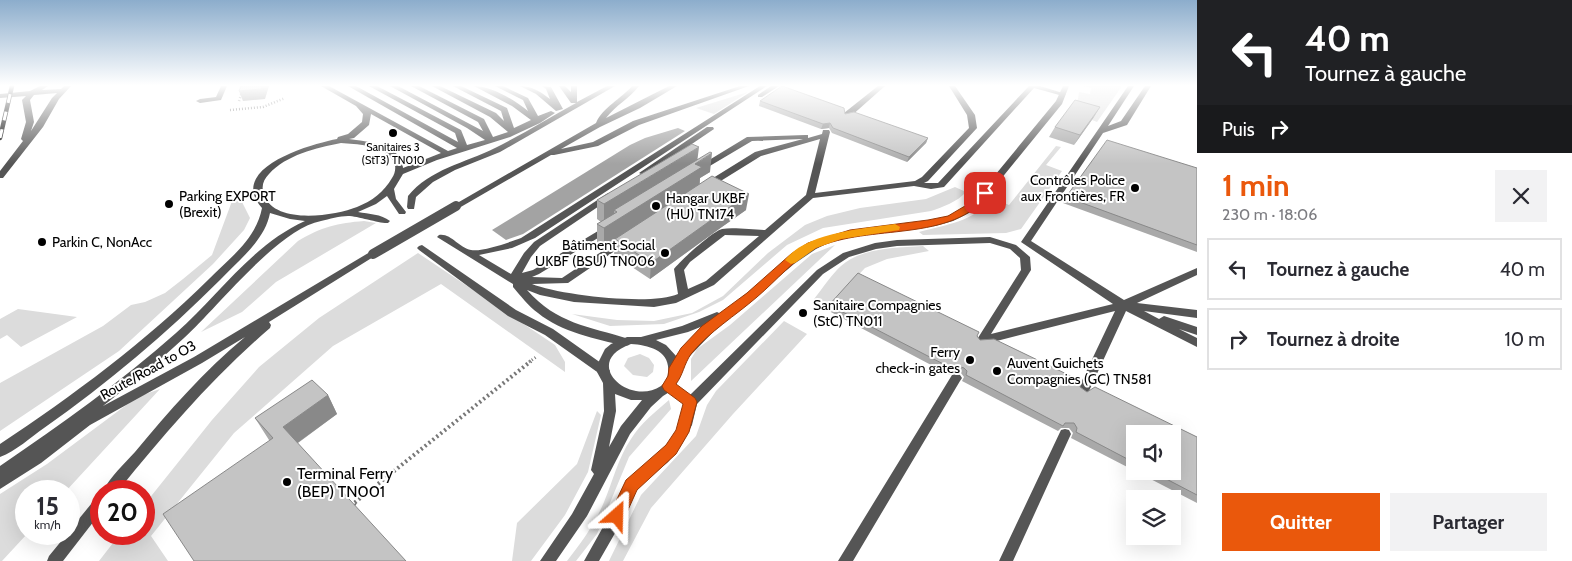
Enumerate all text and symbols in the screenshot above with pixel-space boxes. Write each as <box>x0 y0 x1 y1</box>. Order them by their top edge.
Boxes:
text: 40 m <box>1305 17 1390 60</box>
icon: left <box>1222 20 1287 85</box>
text: Tournez à gauche <box>1305 60 1466 87</box>
icon: right <box>1265 115 1293 143</box>
text: Puis <box>1222 118 1255 141</box>
marker: Sanitaires 3 (StT3) TN010 <box>387 127 399 139</box>
place label: Sanitaires 3 (StT3) TN010 <box>362 140 425 167</box>
text: 1 min <box>1222 167 1290 204</box>
button: close <box>1495 170 1547 222</box>
place label: Contrôles Police aux Frontières, FR <box>1021 171 1126 205</box>
pin <box>964 172 1006 214</box>
icon: arrive <box>971 179 999 207</box>
marker: Contrôles Police aux Frontières, FR <box>1129 182 1141 194</box>
place label: Parking EXPORT (Brexit) <box>179 187 276 221</box>
place label: Hangar UKBF (HU) TN174 <box>666 189 746 223</box>
marker: Parking EXPORT (Brexit) <box>163 198 175 210</box>
marker: Hangar UKBF (HU) TN174 <box>650 200 662 212</box>
text: 230 m · 18:06 <box>1222 205 1317 224</box>
place label: Parkin C, NonAcc <box>52 233 152 251</box>
marker: Parkin C, NonAcc <box>36 236 48 248</box>
place label: Bâtiment Social UKBF (BSU) TN006 <box>535 236 656 270</box>
marker: Bâtiment Social UKBF (BSU) TN006 <box>659 247 671 259</box>
icon: left <box>1224 255 1252 283</box>
text: Tournez à gauche <box>1267 258 1409 281</box>
text: 40 m <box>1500 258 1545 281</box>
place label: Sanitaire Compagnies (StC) TN011 <box>813 296 942 330</box>
marker: Sanitaire Compagnies (StC) TN011 <box>797 307 809 319</box>
icon: right <box>1224 325 1252 353</box>
text: Tournez à droite <box>1267 328 1400 351</box>
text: 10 m <box>1505 328 1545 351</box>
street label: Route/Road to O3 <box>97 336 199 404</box>
place label: Ferry check-in gates <box>875 343 960 377</box>
marker: Ferry check-in gates <box>964 354 976 366</box>
place label: Auvent Guichets Compagnies (GC) TN581 <box>1007 354 1151 388</box>
marker: Auvent Guichets Compagnies (GC) TN581 <box>991 365 1003 377</box>
map controls <box>1126 425 1181 545</box>
button: sound <box>1126 425 1181 480</box>
place label: Terminal Ferry (BEP) TN001 <box>297 464 393 501</box>
marker: Terminal Ferry (BEP) TN001 <box>281 476 293 488</box>
speed limit sign: 20 <box>90 480 155 545</box>
position arrow <box>590 489 642 541</box>
button: layers <box>1126 490 1181 545</box>
text: 15 <box>36 491 59 521</box>
button: Quitter <box>1222 493 1380 551</box>
button: Partager <box>1390 493 1547 551</box>
text: km/h <box>34 517 61 532</box>

